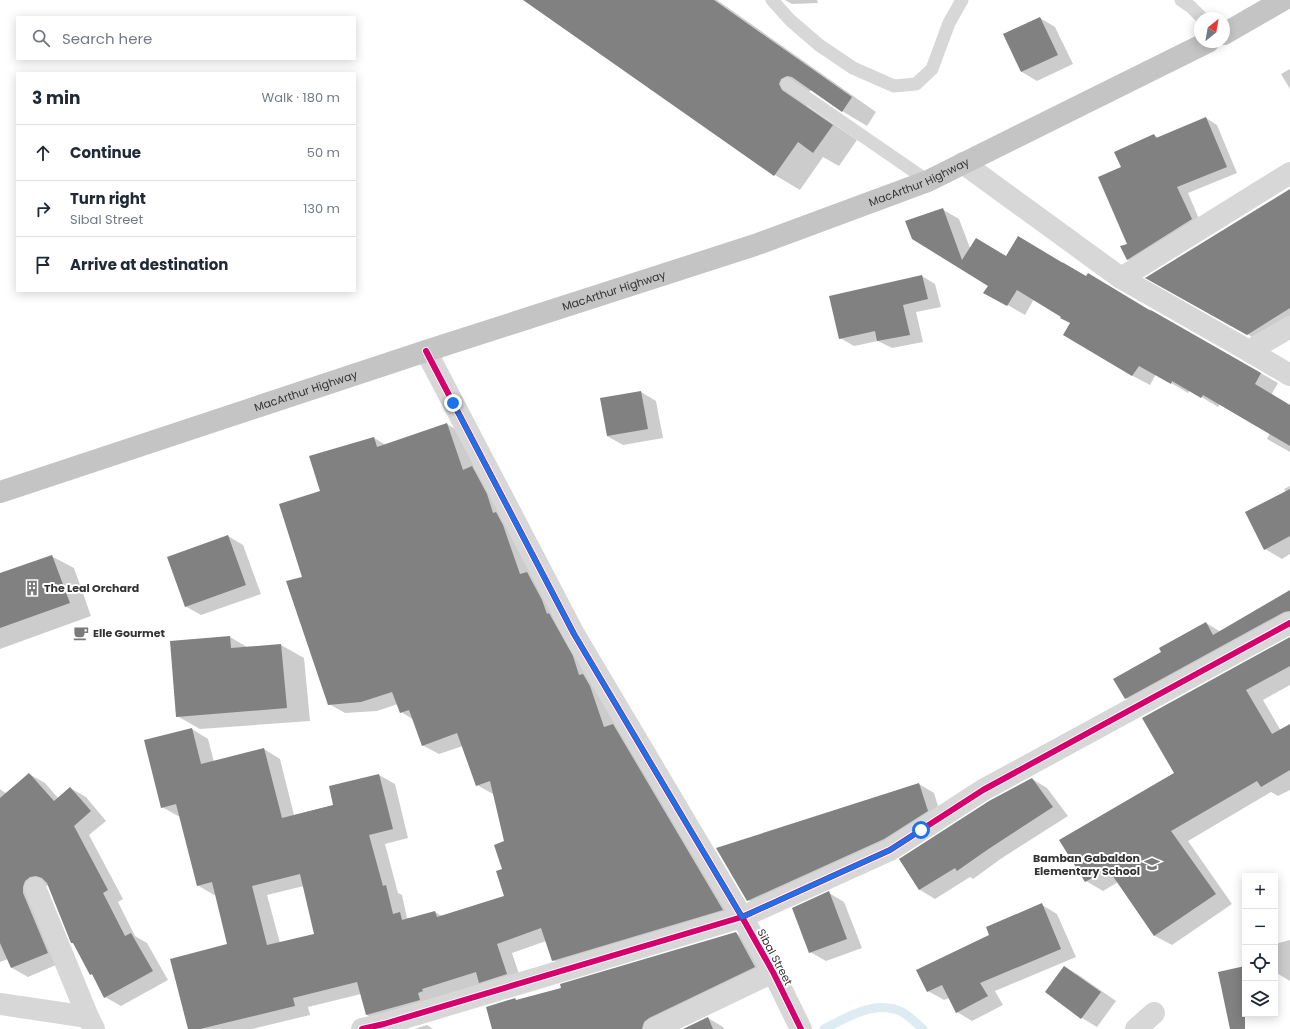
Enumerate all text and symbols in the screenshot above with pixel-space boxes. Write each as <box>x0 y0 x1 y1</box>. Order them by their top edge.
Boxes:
north arrow <box>1194 12 1230 48</box>
search box <box>16 16 356 60</box>
icon: search <box>30 27 52 49</box>
text: Search here <box>62 28 152 49</box>
text: 3 min <box>32 86 80 110</box>
text: Walk · 180 m <box>262 88 340 107</box>
icon: ahead <box>32 142 54 164</box>
text: Continue <box>70 142 141 163</box>
text: 50 m <box>307 143 340 162</box>
street label: MacArthur Highway <box>866 153 973 210</box>
text: Turn right <box>70 188 146 209</box>
icon: right <box>32 198 54 220</box>
text: 130 m <box>303 199 340 218</box>
text: Sibal Street <box>70 210 143 229</box>
icon: arrive <box>32 254 54 276</box>
text: Arrive at destination <box>70 254 228 275</box>
street label: MacArthur Highway <box>560 266 668 315</box>
street label: MacArthur Highway <box>252 366 360 415</box>
route end <box>444 394 462 412</box>
building icon: The Leal Orchard <box>23 579 41 597</box>
place label: The Leal Orchard <box>44 580 139 596</box>
cafe icon: Elle Gourmet <box>72 624 90 642</box>
place label: Elle Gourmet <box>93 625 165 641</box>
route start <box>912 821 930 839</box>
place label: Bamban Gabaldon Elementary School <box>1033 850 1140 879</box>
school or university icon: Bamban Gabaldon Elementary School <box>1143 855 1161 873</box>
map controls <box>1242 873 1278 1017</box>
button: + <box>1242 873 1278 909</box>
button: − <box>1242 909 1278 945</box>
street label: Sibal Street <box>753 926 797 988</box>
button: locate <box>1242 945 1278 981</box>
button: layers <box>1242 981 1278 1017</box>

